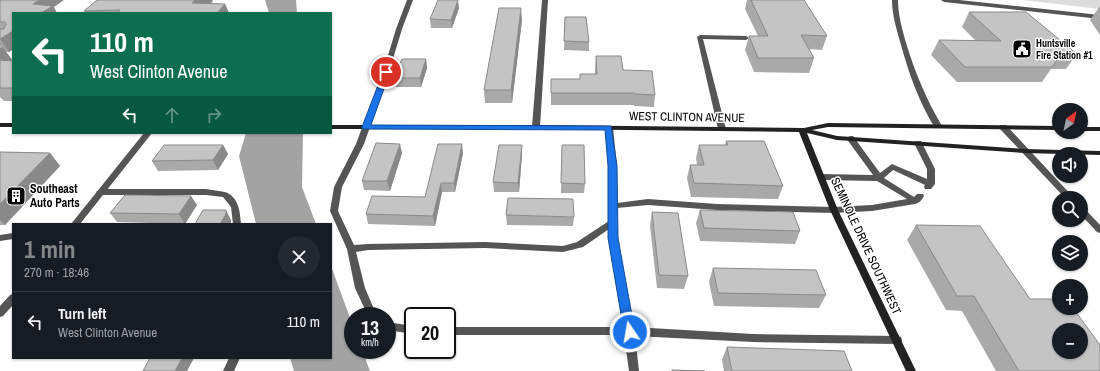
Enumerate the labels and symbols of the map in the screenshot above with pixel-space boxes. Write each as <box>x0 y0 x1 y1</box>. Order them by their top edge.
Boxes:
place label: Huntsville Fire Station #1 <box>1036 37 1093 62</box>
public building icon: Huntsville Fire Station #1 <box>1011 38 1033 60</box>
pin <box>369 55 403 89</box>
north arrow <box>1052 103 1088 139</box>
street label: WEST CLINTON AVENUE <box>629 108 745 126</box>
street label: SEMINOLE DRIVE SOUTHWEST <box>827 175 905 317</box>
place label: Southeast Auto Parts <box>30 181 80 211</box>
building icon: Southeast Auto Parts <box>5 185 27 207</box>
speed limit sign: 20 <box>404 307 456 359</box>
position arrow <box>609 311 651 353</box>

